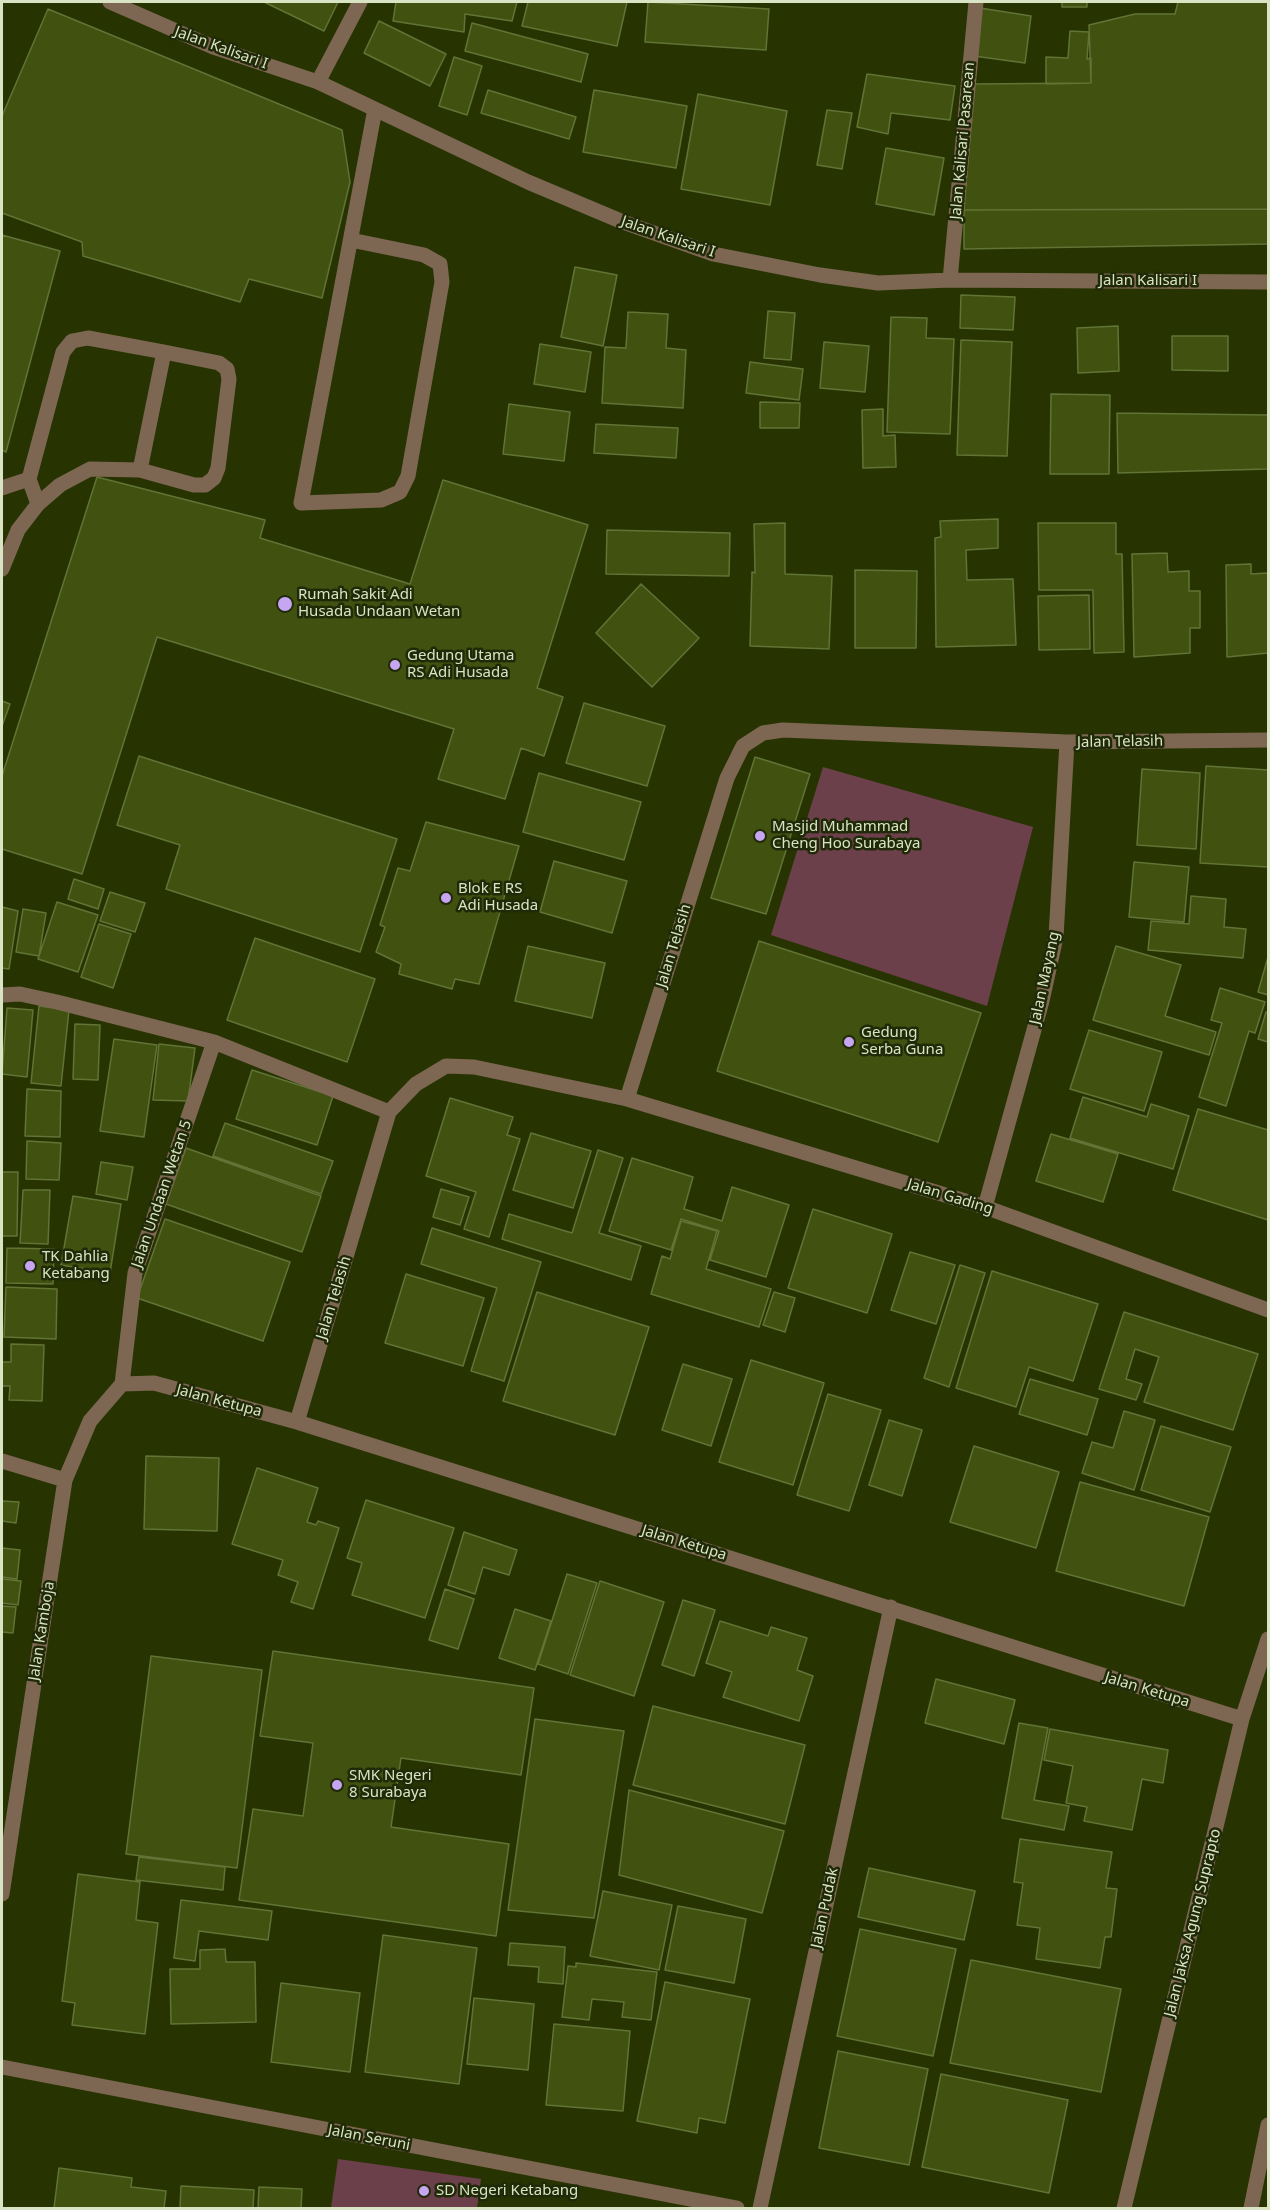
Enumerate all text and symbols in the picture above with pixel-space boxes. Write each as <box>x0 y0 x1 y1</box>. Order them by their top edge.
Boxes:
street label: Jalan Kalisari I <box>172 23 270 73</box>
street label: Jalan Kalisari Pasarean <box>947 61 979 221</box>
street label: Jalan Kalisari I <box>619 213 717 261</box>
street label: Jalan Kalisari I <box>1099 272 1197 290</box>
place label: Rumah Sakit Adi Husada Undaan Wetan <box>298 586 460 621</box>
marker: Rumah Sakit Adi Husada Undaan Wetan <box>276 595 294 613</box>
place label: Gedung Utama RS Adi Husada <box>407 647 515 682</box>
marker: Gedung Utama RS Adi Husada <box>388 658 402 672</box>
street label: Jalan Telasih <box>1077 732 1163 752</box>
place label: Masjid Muhammad Cheng Hoo Surabaya <box>772 818 920 853</box>
marker: Masjid Muhammad Cheng Hoo Surabaya <box>753 829 767 843</box>
place label: Blok E RS Adi Husada <box>458 880 538 915</box>
marker: Blok E RS Adi Husada <box>439 891 453 905</box>
street label: Jalan Telasih <box>653 902 695 990</box>
street label: Jalan Mayang <box>1026 930 1064 1026</box>
place label: Gedung Serba Guna <box>861 1024 943 1059</box>
marker: Gedung Serba Guna <box>842 1035 856 1049</box>
street label: Jalan Undaan Wetan 5 <box>128 1118 196 1270</box>
street label: Jalan Gading <box>905 1175 995 1219</box>
place label: TK Dahlia Ketabang <box>42 1248 110 1283</box>
street label: Jalan Telasih <box>313 1254 355 1342</box>
marker: TK Dahlia Ketabang <box>23 1259 37 1273</box>
street label: Jalan Ketupa <box>174 1381 264 1421</box>
street label: Jalan Ketupa <box>639 1522 729 1564</box>
street label: Jalan Kamboja <box>25 1580 59 1682</box>
street label: Jalan Ketupa <box>1102 1669 1192 1711</box>
place label: SMK Negeri 8 Surabaya <box>349 1767 432 1802</box>
marker: SMK Negeri 8 Surabaya <box>330 1778 344 1792</box>
street label: Jalan Jaksa Agung Suprapto <box>1161 1827 1225 2019</box>
street label: Jalan Pudak <box>808 1866 842 1950</box>
street label: Jalan Seruni <box>326 2121 412 2155</box>
place label: SD Negeri Ketabang <box>436 2182 578 2200</box>
marker: SD Negeri Ketabang <box>417 2184 431 2198</box>

